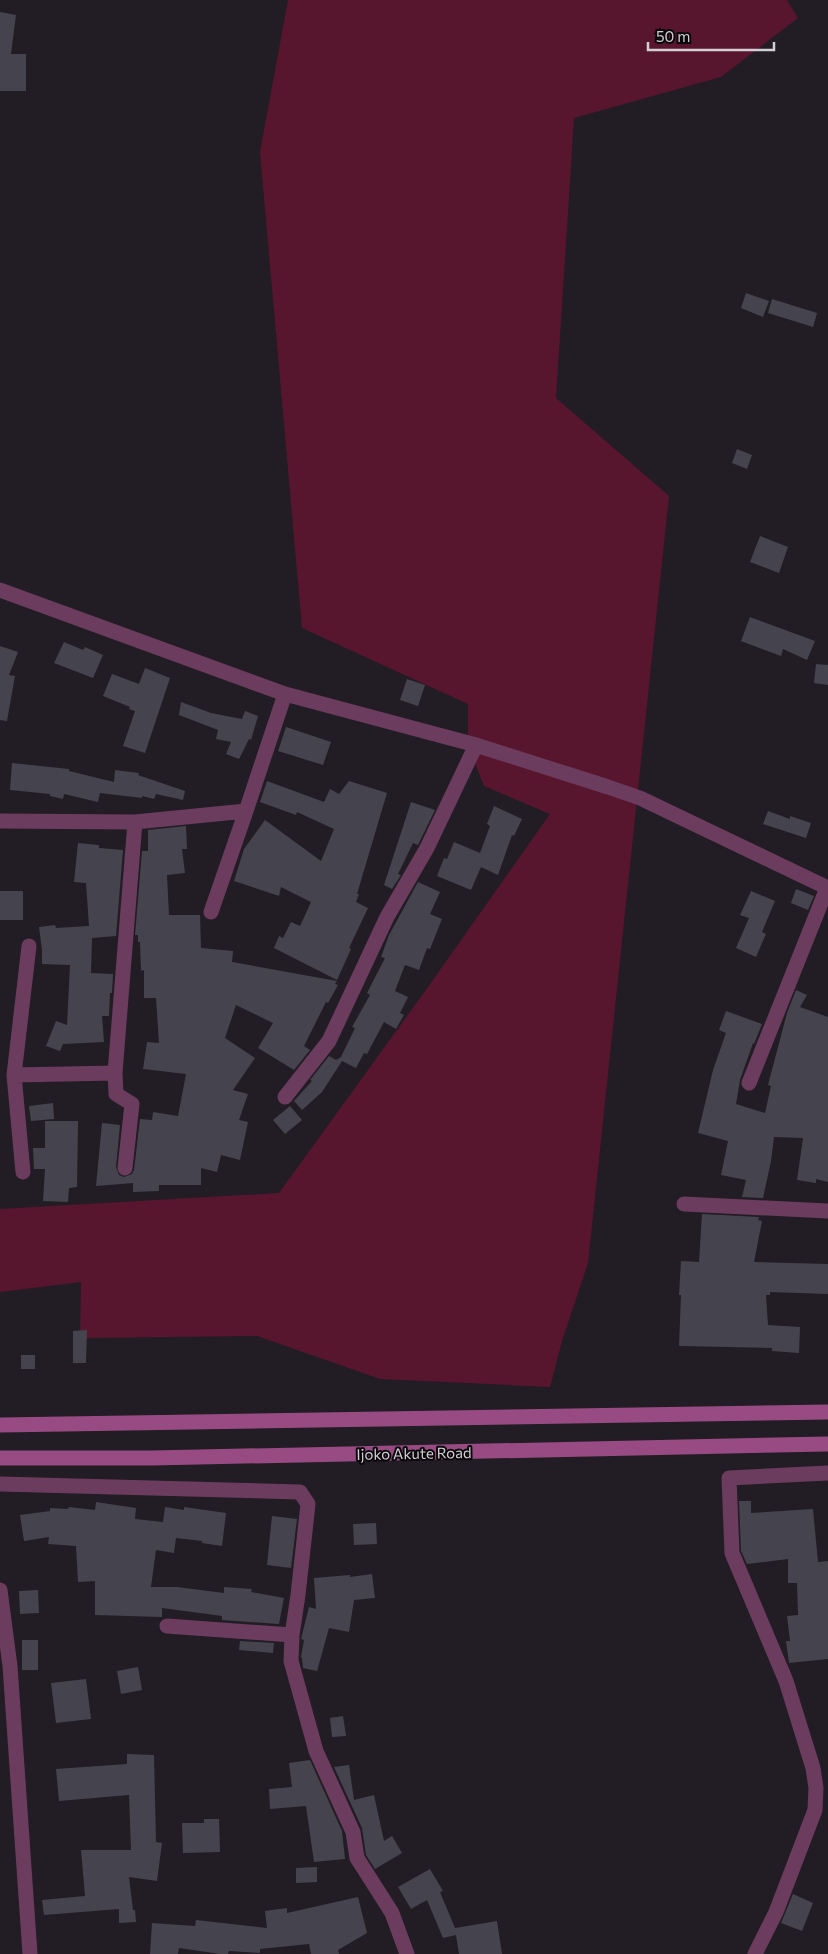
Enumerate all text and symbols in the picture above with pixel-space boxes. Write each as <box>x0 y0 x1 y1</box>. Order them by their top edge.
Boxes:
scale bar <box>648 20 774 52</box>
text: 50 m <box>656 27 690 45</box>
street label: Ijoko Akute Road <box>356 1443 472 1463</box>

